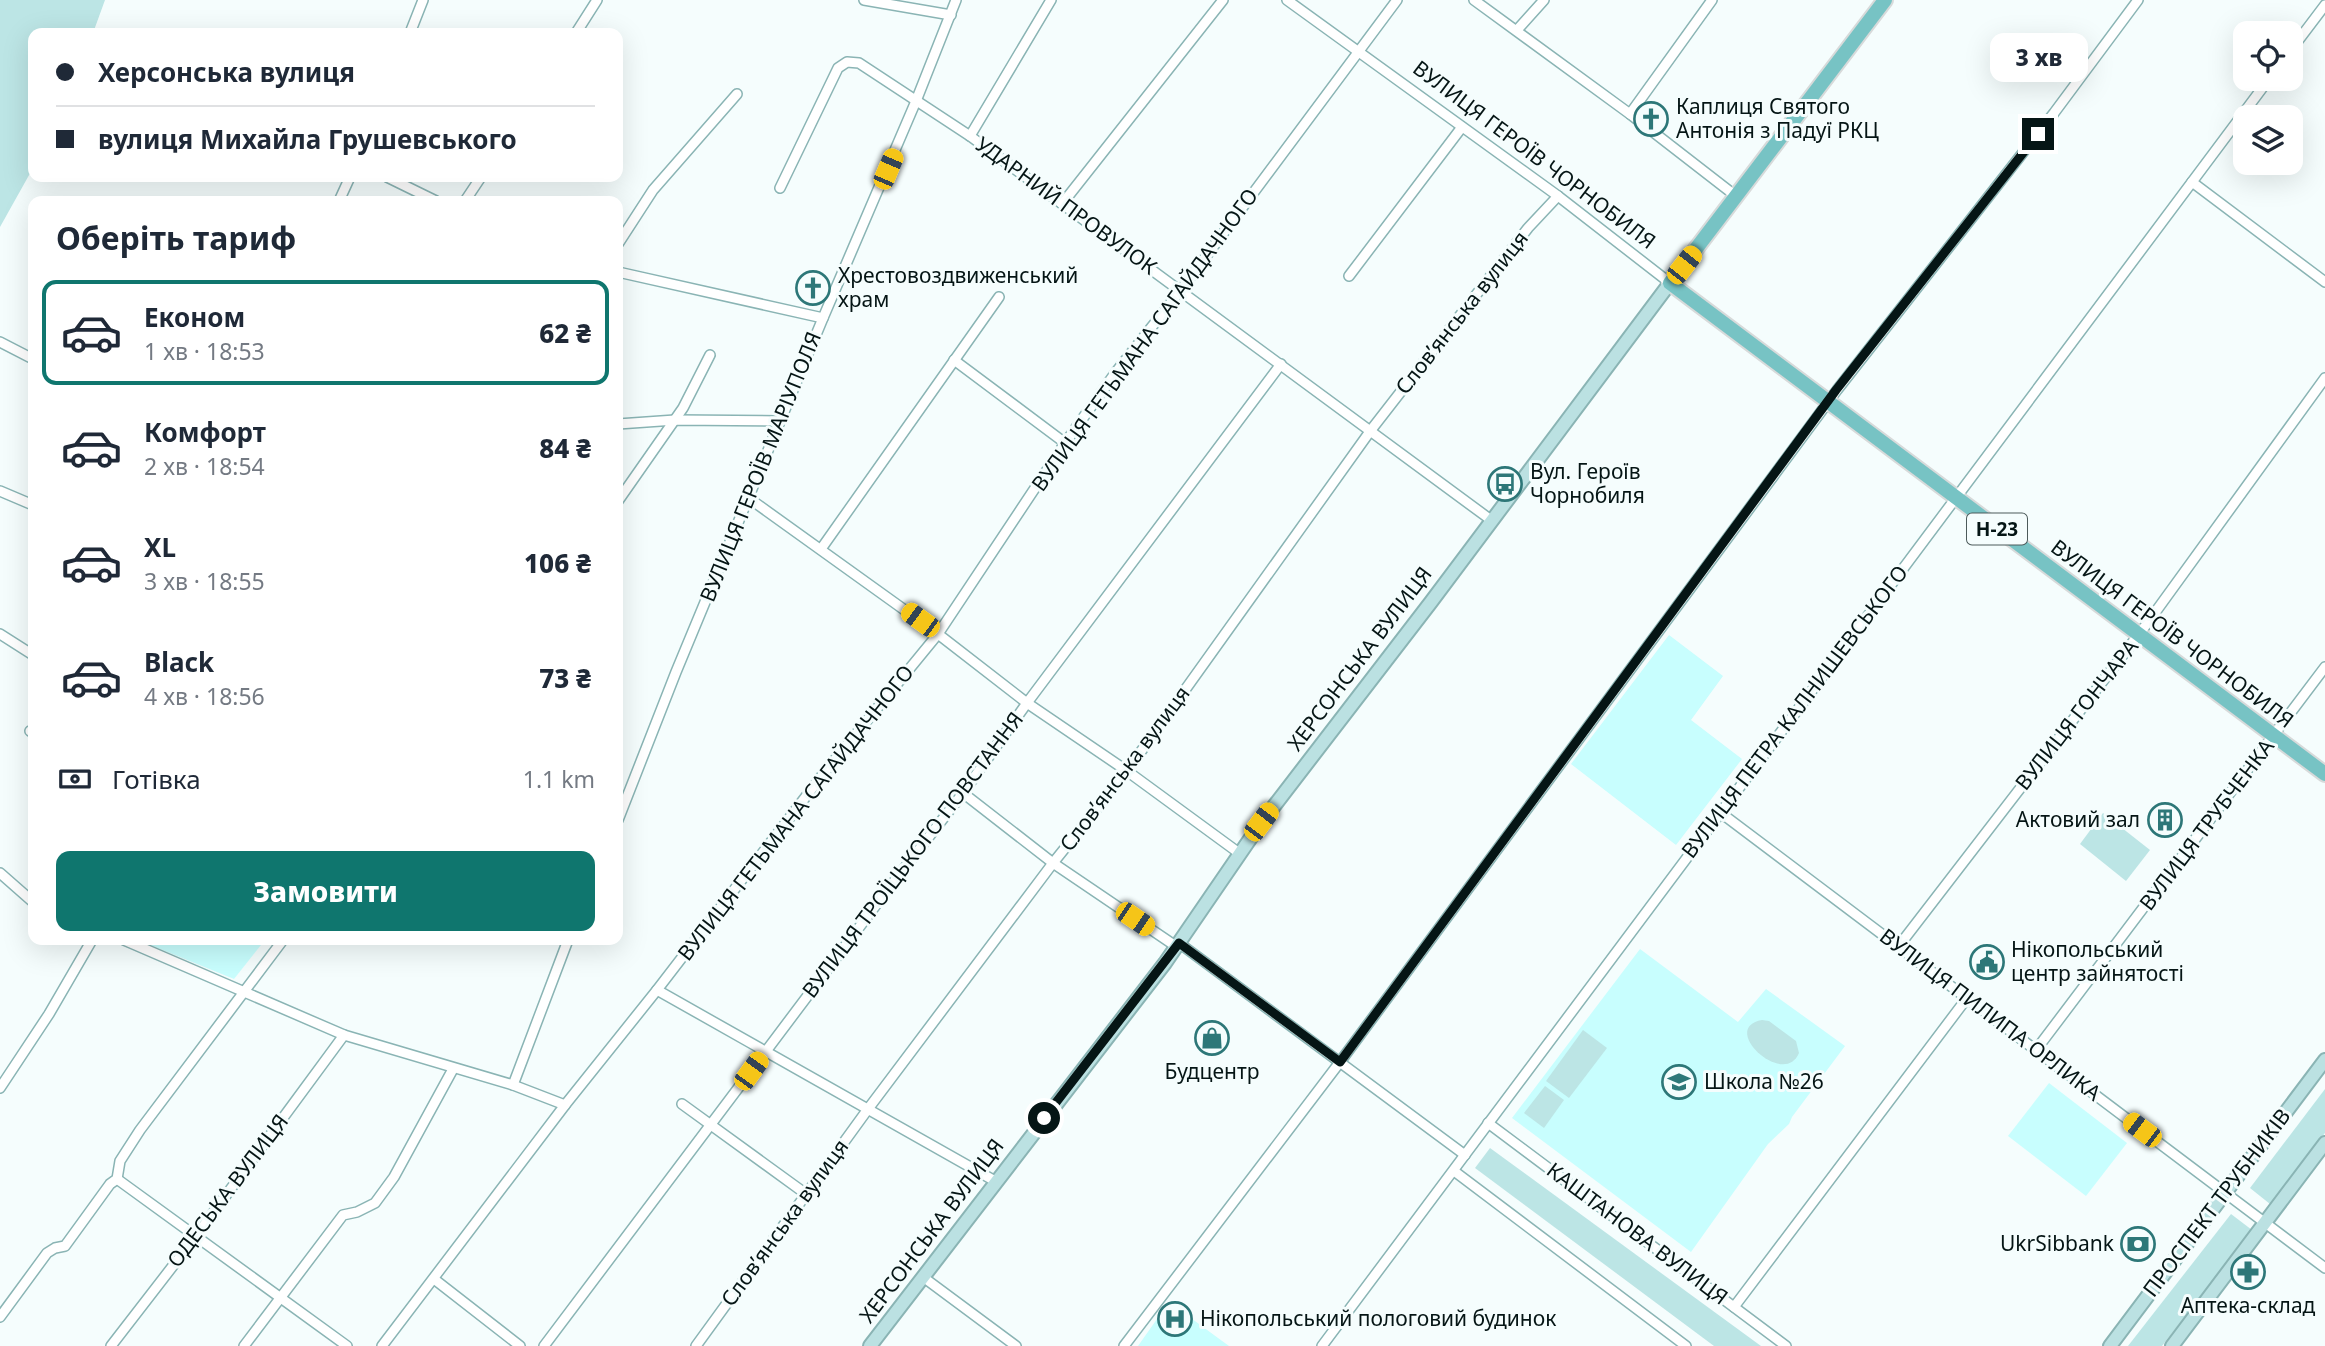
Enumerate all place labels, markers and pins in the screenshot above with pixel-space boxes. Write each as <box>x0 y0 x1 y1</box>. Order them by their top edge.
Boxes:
place label: Каплиця Святого Антонія з Падуї РКЦ <box>1676 92 1879 144</box>
church icon: Каплиця Святого Антонія з Падуї РКЦ <box>1632 100 1670 138</box>
place label: Хрестовоздвиженський храм <box>838 261 1078 313</box>
church icon: Хрестовоздвиженський храм <box>794 269 832 307</box>
place label: Вул. Героїв Чорнобиля <box>1530 457 1645 509</box>
bus stop icon: Вул. Героїв Чорнобиля <box>1486 465 1524 503</box>
building icon: Актовий зал <box>2146 801 2184 839</box>
place label: Актовий зал <box>2016 805 2140 833</box>
place label: Нікопольський центр зайнятості <box>2011 935 2184 987</box>
public building icon: Нікопольський центр зайнятості <box>1968 943 2006 981</box>
shop icon: Будцентр <box>1193 1019 1231 1057</box>
place label: Будцентр <box>1165 1057 1259 1085</box>
school or university icon: Школа №26 <box>1660 1063 1698 1101</box>
place label: Школа №26 <box>1704 1067 1824 1095</box>
bank icon: UkrSibbank <box>2119 1225 2157 1263</box>
place label: UkrSibbank <box>2000 1229 2115 1257</box>
pharmacy icon: Аптека-склад <box>2229 1253 2267 1291</box>
place label: Аптека-склад <box>2181 1291 2316 1319</box>
hospital icon: Нікопольський пологовий будинок <box>1156 1300 1194 1338</box>
place label: Нікопольський пологовий будинок <box>1200 1304 1556 1332</box>

